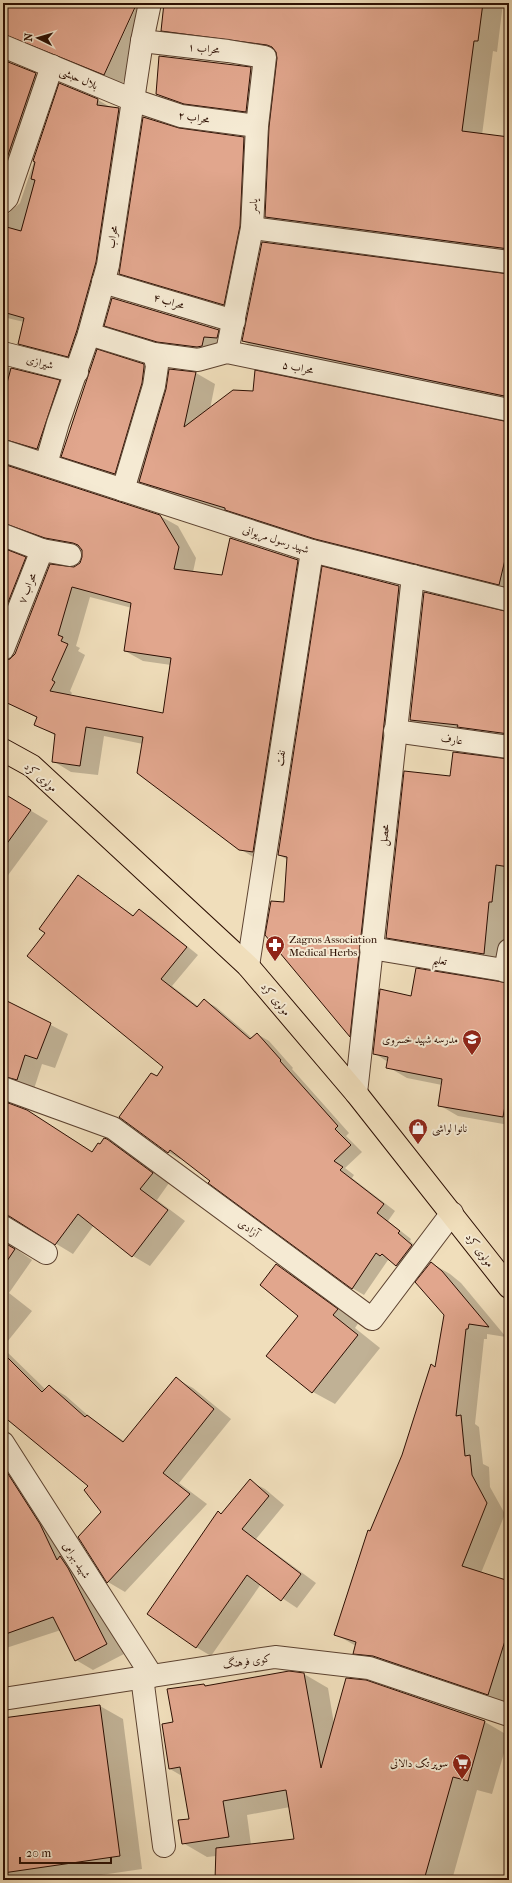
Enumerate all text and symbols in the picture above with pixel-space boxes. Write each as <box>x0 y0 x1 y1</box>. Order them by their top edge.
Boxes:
north arrow <box>18 18 58 58</box>
text: N <box>22 32 35 42</box>
street label: محراب ۱ <box>187 40 221 58</box>
street label: بلال حبشی <box>57 65 100 93</box>
street label: محراب ۲ <box>177 109 211 127</box>
street label: یاسر <box>247 198 261 215</box>
street label: محراب <box>104 224 122 250</box>
street label: محراب ۴ <box>151 291 186 313</box>
street label: شیرازی <box>25 353 55 372</box>
street label: محراب ۵ <box>281 358 315 378</box>
street label: شهید رسول مریوانی <box>241 523 311 557</box>
street label: محراب ۷ <box>15 571 41 606</box>
street label: عارف <box>440 732 464 747</box>
street label: نفت <box>273 749 288 767</box>
street label: مولوی کرد <box>22 760 60 795</box>
street label: محصل <box>377 823 394 847</box>
place label: Zagros Association Medical Herbs <box>289 933 378 959</box>
pharmacy icon: Zagros Association Medical Herbs <box>264 934 286 962</box>
street label: تعلیم <box>431 953 449 972</box>
street label: مولوی کرد <box>258 980 293 1018</box>
school or university icon: مدرسه شهید خسروی <box>461 1028 483 1056</box>
place label: مدرسه شهید خسروی <box>382 1033 458 1047</box>
shop icon: نانوا لواشی <box>407 1117 429 1145</box>
place label: نانوا لواشی <box>432 1122 467 1136</box>
street label: آزادی <box>236 1216 264 1241</box>
street label: مولوی کرد <box>463 1231 496 1270</box>
street label: شهید بهرامی <box>59 1540 93 1582</box>
street label: کوی فرهنگ <box>222 1651 272 1672</box>
supermarket icon: سوپر تک دالانی <box>451 1752 473 1780</box>
place label: سوپر تک دالانی <box>390 1757 448 1771</box>
scale bar <box>20 1839 111 1865</box>
text: 20 m <box>26 1846 51 1860</box>

